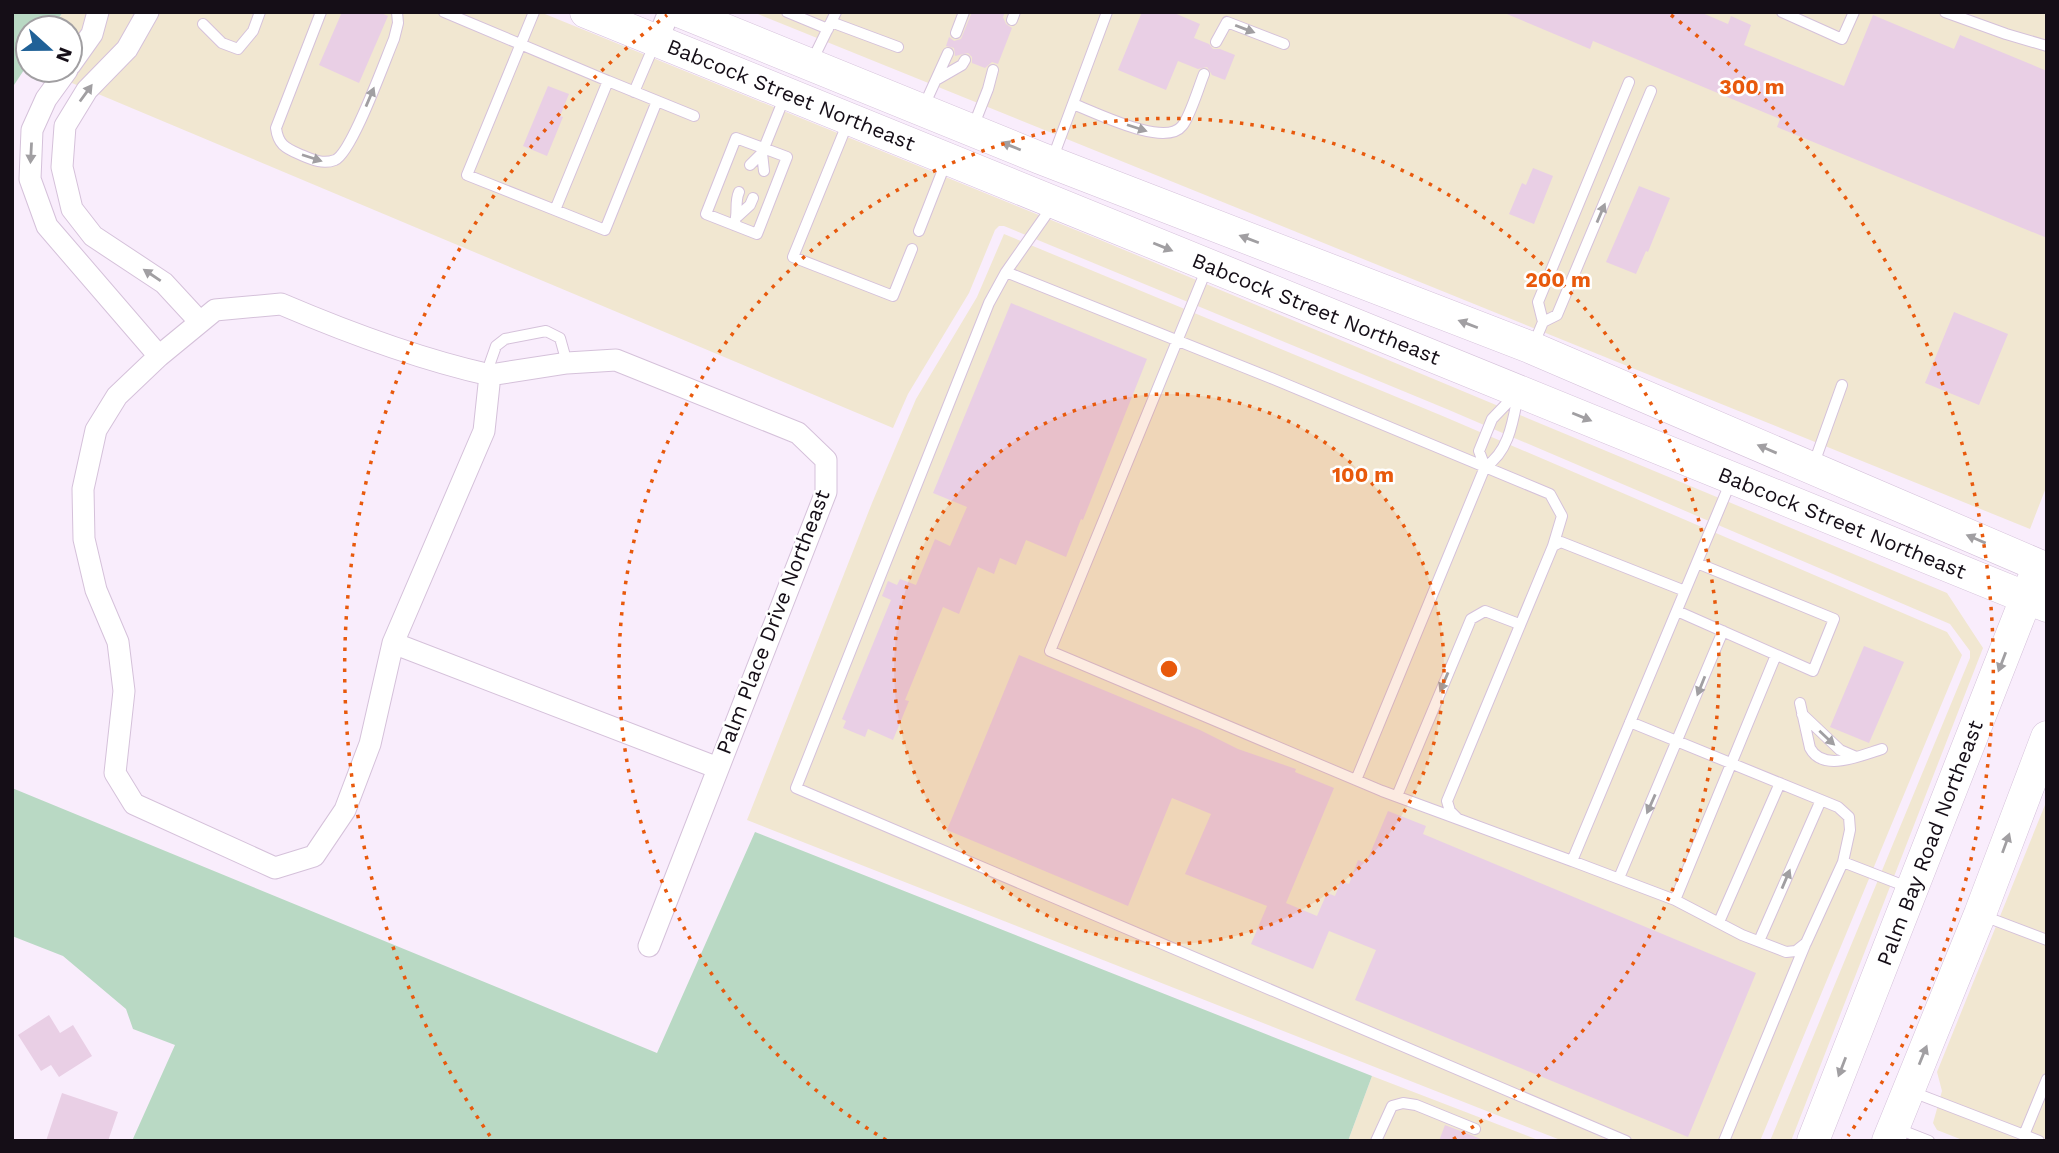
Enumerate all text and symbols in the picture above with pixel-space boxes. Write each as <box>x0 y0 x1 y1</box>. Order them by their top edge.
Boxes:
north arrow <box>14 14 84 84</box>
one-way arrow <box>1235 24 1256 35</box>
street label: Babcock Street Northeast <box>664 33 919 156</box>
text: N <box>51 44 78 66</box>
text: 300 m <box>1719 74 1785 99</box>
one-way arrow <box>79 84 93 103</box>
one-way arrow <box>365 86 376 107</box>
one-way arrow <box>1126 123 1147 134</box>
one-way arrow <box>1001 141 1022 152</box>
one-way arrow <box>25 142 36 164</box>
one-way arrow <box>302 154 323 164</box>
one-way arrow <box>1595 202 1606 223</box>
one-way arrow <box>1239 233 1260 244</box>
one-way arrow <box>1153 241 1174 252</box>
street label: Babcock Street Northeast <box>1189 247 1444 370</box>
text: 200 m <box>1525 267 1591 292</box>
one-way arrow <box>142 269 161 282</box>
one-way arrow <box>1458 318 1479 329</box>
one-way arrow <box>1572 411 1592 423</box>
one-way arrow <box>1757 443 1777 455</box>
street label: Babcock Street Northeast <box>1715 461 1970 584</box>
text: 100 m <box>1332 462 1394 487</box>
street label: Palm Place Drive Northeast <box>710 486 835 758</box>
one-way arrow <box>1966 533 1987 544</box>
one-way arrow <box>1996 651 2007 672</box>
centre of rings <box>1157 657 1181 681</box>
one-way arrow <box>1439 671 1450 692</box>
one-way arrow <box>1695 676 1706 697</box>
street label: Palm Bay Road Northeast <box>1871 716 1988 969</box>
one-way arrow <box>1818 729 1835 745</box>
one-way arrow <box>1646 794 1657 815</box>
one-way arrow <box>2001 832 2012 853</box>
one-way arrow <box>1780 869 1792 889</box>
one-way arrow <box>1917 1044 1928 1065</box>
one-way arrow <box>1837 1056 1848 1077</box>

